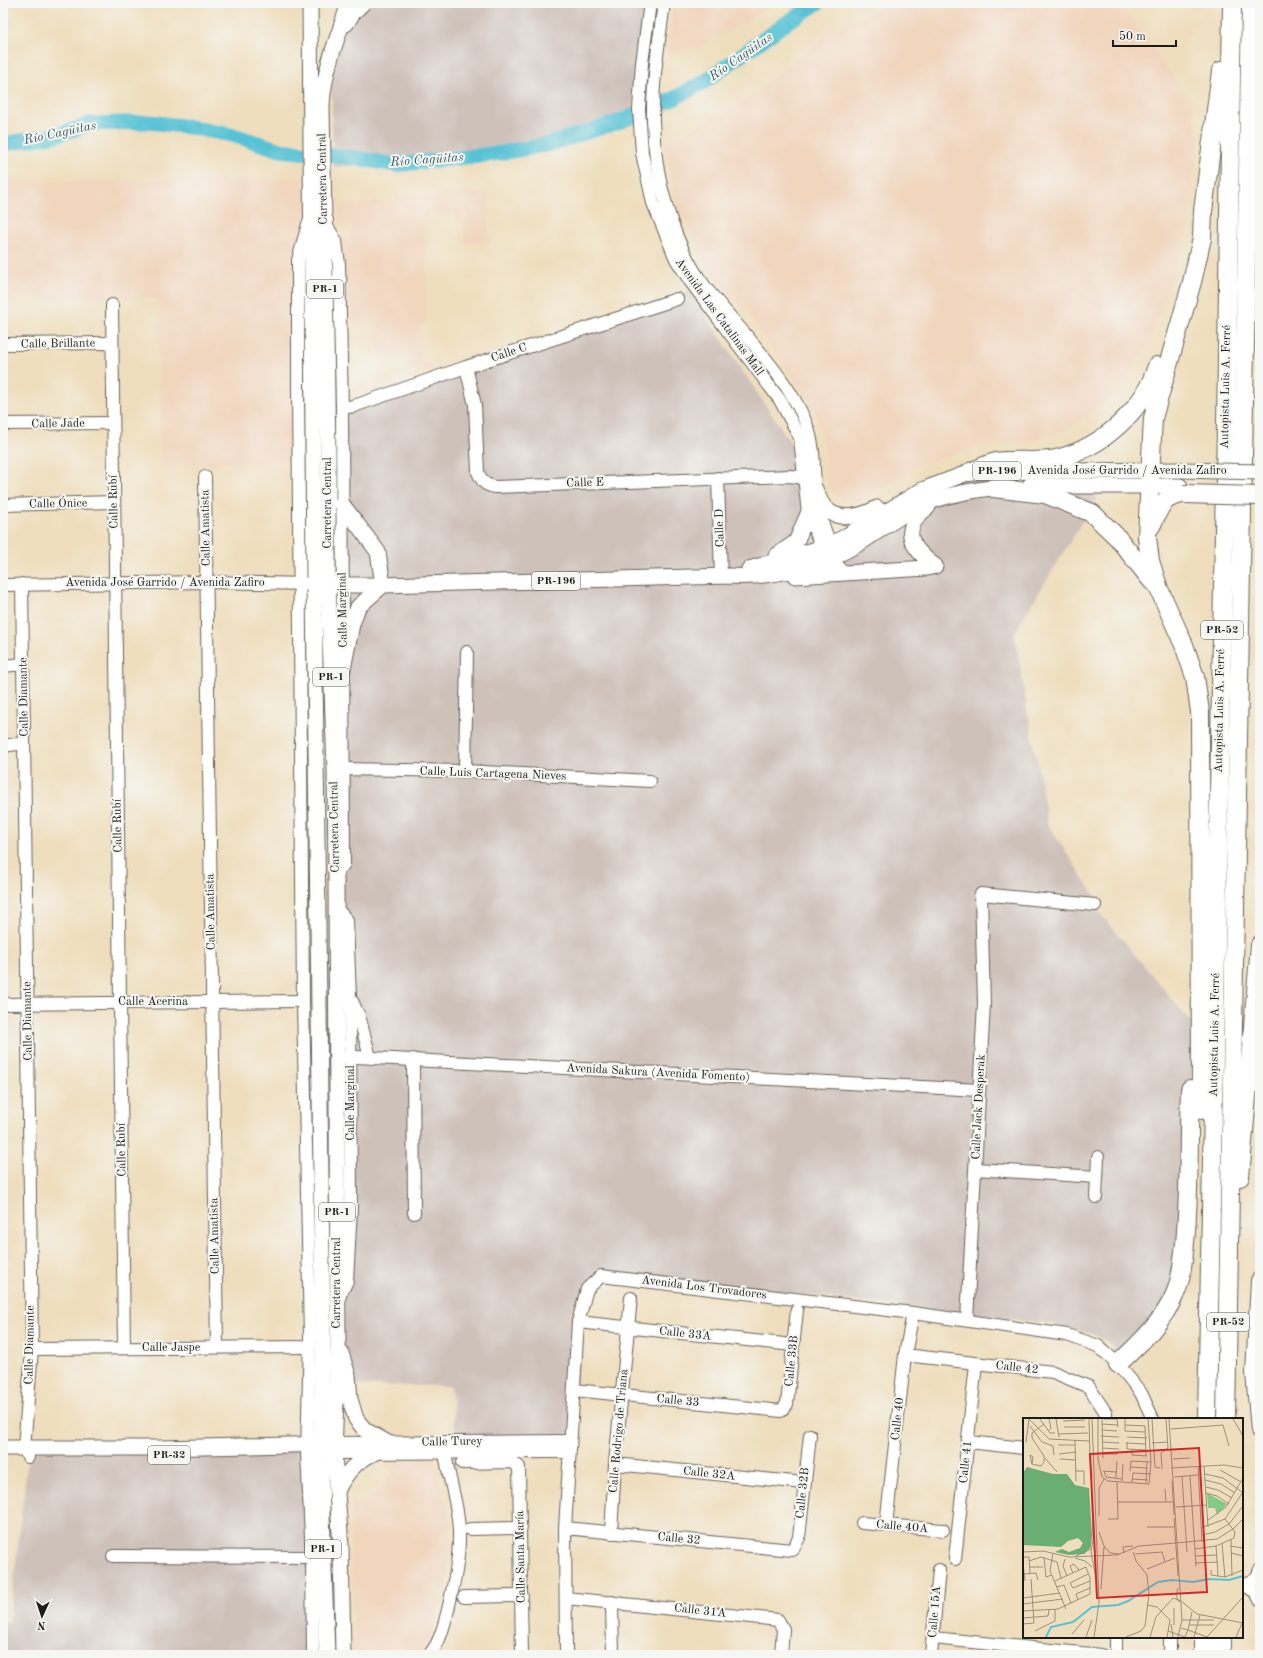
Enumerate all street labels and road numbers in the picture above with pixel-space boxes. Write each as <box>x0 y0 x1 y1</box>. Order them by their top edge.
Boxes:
street label: Carretera Central <box>316 133 330 225</box>
street label: Avenida Las Catalinas Mall <box>673 256 765 378</box>
road number: PR-1 <box>307 280 343 298</box>
street label: Autopista Luis A. Ferré <box>1219 324 1233 449</box>
street label: Calle Brillante <box>21 337 96 351</box>
street label: Calle C <box>489 342 529 364</box>
street label: Calle Jade <box>31 418 85 430</box>
street label: Carretera Central <box>322 457 334 549</box>
road number: PR-196 <box>973 462 1021 480</box>
street label: Avenida José Garrido / Avenida Zafiro <box>1027 465 1227 477</box>
street label: Calle Rubí <box>108 474 120 529</box>
street label: Calle E <box>566 476 604 490</box>
street label: Calle Amatista <box>199 489 213 566</box>
street label: Calle Ónice <box>29 493 88 511</box>
street label: Calle D <box>713 508 727 548</box>
street label: Calle Marginal <box>336 572 350 648</box>
road number: PR-196 <box>532 572 580 590</box>
street label: Avenida José Garrido / Avenida Zafiro <box>65 577 265 589</box>
road number: PR-52 <box>1201 621 1243 639</box>
street label: Autopista Luis A. Ferré <box>1213 648 1227 773</box>
street label: Calle Diamante <box>17 657 31 737</box>
road number: PR-1 <box>313 668 349 686</box>
street label: Calle Luis Cartagena Nieves <box>419 765 567 783</box>
street label: Carretera Central <box>328 781 342 873</box>
street label: Calle Rubí <box>112 798 124 853</box>
street label: Calle Amatista <box>204 873 218 950</box>
street label: Autopista Luis A. Ferré <box>1208 972 1222 1097</box>
street label: Calle Diamante <box>21 981 35 1061</box>
street label: Calle Acerina <box>118 996 188 1008</box>
street label: Calle Jack Desperak <box>970 1054 988 1160</box>
street label: Avenida Sakura (Avenida Fomento) <box>566 1061 750 1084</box>
street label: Calle Marginal <box>345 1065 357 1141</box>
street label: Calle Rubí <box>116 1122 128 1177</box>
street label: Calle Amatista <box>208 1197 222 1274</box>
road number: PR-1 <box>319 1203 355 1221</box>
street label: Carretera Central <box>331 1237 343 1329</box>
street label: Avenida Los Trovadores <box>641 1274 767 1302</box>
street label: Calle Diamante <box>23 1305 37 1385</box>
road number: PR-52 <box>1207 1313 1249 1331</box>
street label: Calle 33A <box>658 1325 712 1343</box>
street label: Calle 33B <box>783 1335 801 1387</box>
street label: Calle Jaspe <box>142 1342 201 1354</box>
street label: Calle 42 <box>995 1360 1039 1376</box>
street label: Calle Rodrigo de Triana <box>608 1368 630 1493</box>
street label: Calle 33 <box>656 1393 700 1409</box>
street label: Calle 40 <box>890 1397 906 1441</box>
street label: Calle Turey <box>421 1435 483 1449</box>
street label: Calle 41 <box>958 1440 974 1484</box>
road number: PR-32 <box>148 1446 190 1464</box>
street label: Calle 32A <box>682 1465 736 1483</box>
street label: Calle 32B <box>794 1467 812 1519</box>
street label: Calle Santa María <box>514 1510 528 1603</box>
street label: Calle 40A <box>875 1519 929 1535</box>
street label: Calle 32 <box>657 1531 701 1547</box>
road number: PR-1 <box>305 1540 341 1558</box>
street label: Calle 15A <box>926 1585 943 1639</box>
street label: Calle 31A <box>673 1602 727 1620</box>

